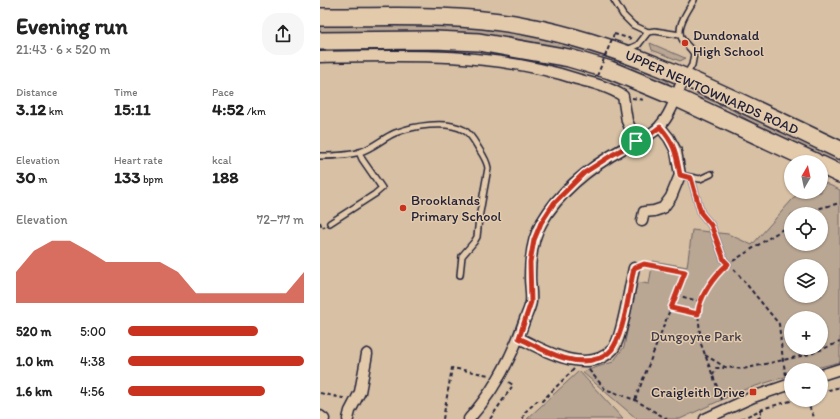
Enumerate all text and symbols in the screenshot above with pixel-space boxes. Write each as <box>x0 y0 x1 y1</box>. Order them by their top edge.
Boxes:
text: Evening run <box>16 13 128 40</box>
button: share <box>262 13 304 55</box>
place label: Dundonald High School <box>693 27 764 60</box>
marker: Dundonald High School <box>680 38 690 48</box>
text: 21:43 · 6 × 520 m <box>16 42 111 57</box>
street label: UPPER NEWTOWNARDS ROAD <box>622 46 801 138</box>
text: Distance <box>16 86 57 99</box>
text: Time <box>114 86 137 99</box>
text: Pace <box>212 86 234 99</box>
text: 3.12 <box>16 99 46 119</box>
text: 15:11 <box>114 99 151 119</box>
text: 4:52 <box>212 99 244 119</box>
text: km <box>46 105 63 118</box>
text: /km <box>244 105 266 118</box>
pin <box>619 124 653 158</box>
icon: arrive <box>625 130 647 152</box>
text: Elevation <box>16 154 60 167</box>
text: Heart rate <box>114 154 163 167</box>
text: kcal <box>212 154 232 167</box>
north arrow <box>784 155 828 199</box>
map controls <box>784 155 828 407</box>
text: 30 <box>16 167 36 187</box>
text: 133 <box>114 167 140 187</box>
text: 188 <box>212 167 239 187</box>
text: m <box>36 173 47 186</box>
text: bpm <box>140 173 163 186</box>
place label: Brooklands Primary School <box>411 192 502 225</box>
marker: Brooklands Primary School <box>398 203 408 213</box>
button: locate <box>784 207 828 251</box>
text: Elevation <box>16 212 68 227</box>
text: 72–77 m <box>257 212 304 227</box>
button: layers <box>784 259 828 303</box>
button: + <box>784 311 828 355</box>
text: 520 m <box>16 324 52 339</box>
text: 5:00 <box>80 324 106 339</box>
park label: Dungoyne Park <box>651 328 742 345</box>
text: 1.0 km <box>16 354 53 369</box>
text: 4:38 <box>80 354 105 369</box>
button: − <box>784 363 828 407</box>
text: 1.6 km <box>16 384 52 399</box>
text: 4:56 <box>80 384 105 399</box>
place label: Craigleith Drive <box>651 384 745 401</box>
marker: Craigleith Drive <box>748 387 758 397</box>

